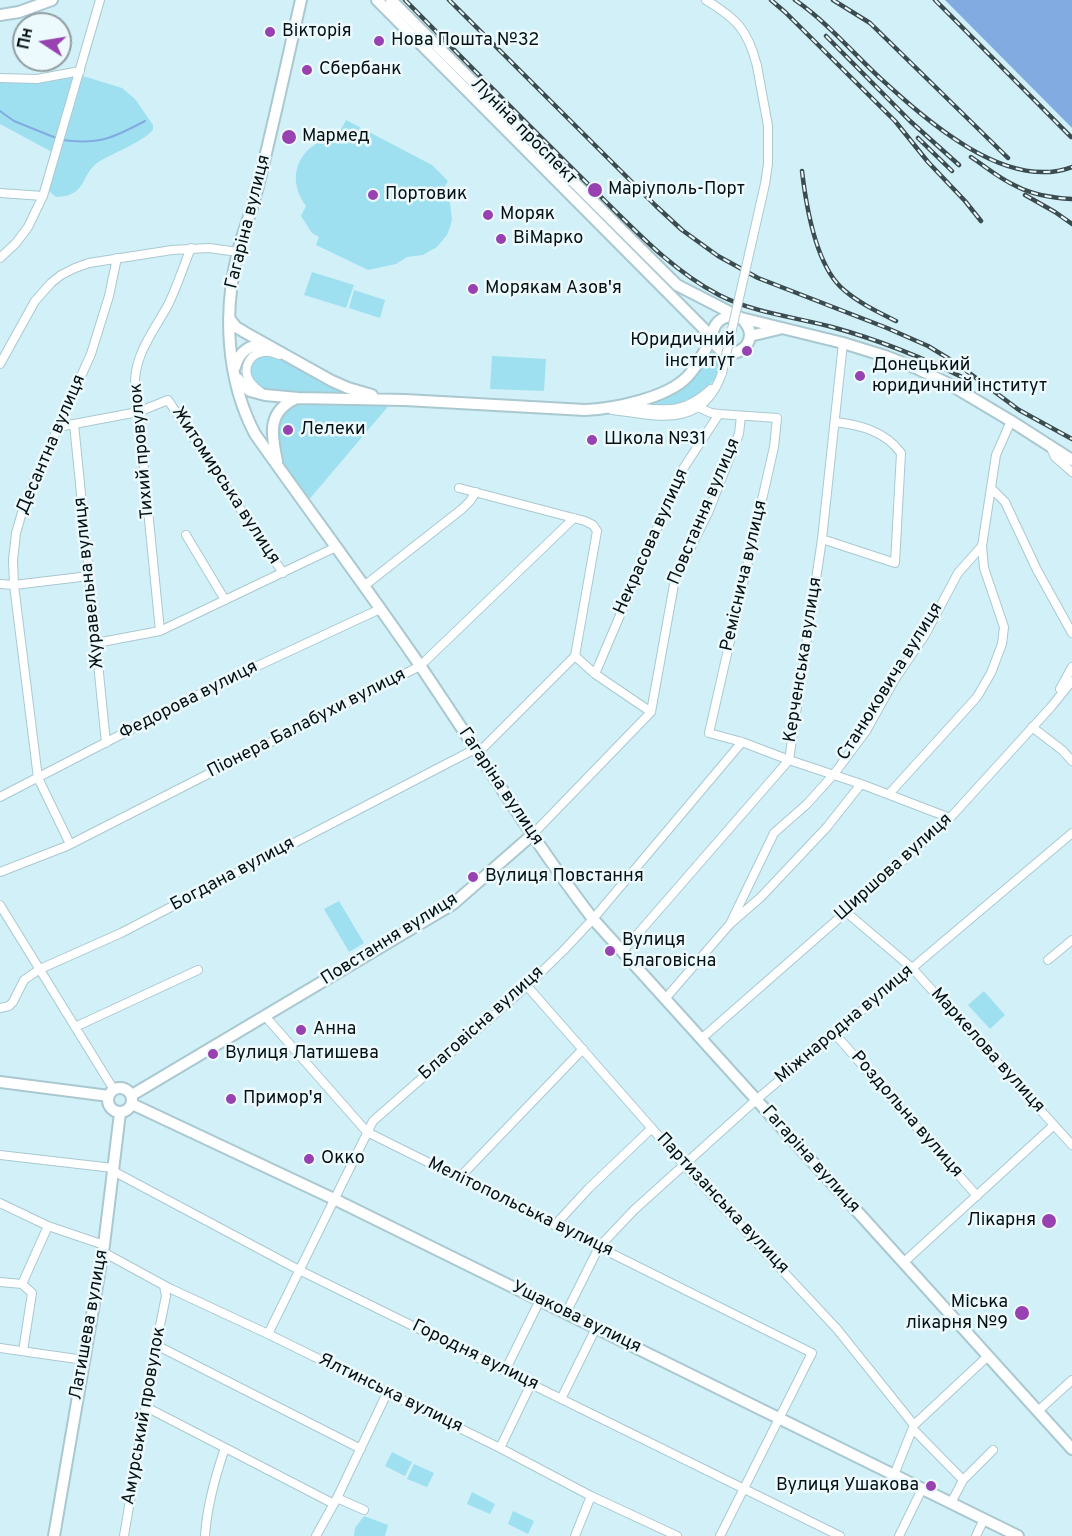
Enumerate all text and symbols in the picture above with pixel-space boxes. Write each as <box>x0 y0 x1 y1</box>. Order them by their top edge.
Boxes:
north arrow <box>12 12 72 72</box>
place label: Вікторія <box>282 21 351 43</box>
marker: Вікторія <box>263 25 277 39</box>
text: Пн <box>14 26 38 51</box>
place label: Нова Пошта №32 <box>391 30 539 52</box>
marker: Нова Пошта №32 <box>372 34 386 48</box>
place label: Сбербанк <box>319 59 402 81</box>
marker: Сбербанк <box>300 63 314 77</box>
street label: Луніна проспект <box>465 74 581 190</box>
place label: Мармед <box>302 126 370 148</box>
marker: Мармед <box>280 128 298 146</box>
street label: Гагаріна вулиця <box>222 153 276 291</box>
place label: Маріуполь-Порт <box>608 179 745 201</box>
marker: Маріуполь-Порт <box>586 181 604 199</box>
place label: Портовик <box>385 184 467 206</box>
marker: Портовик <box>366 188 380 202</box>
place label: Моряк <box>500 204 555 226</box>
marker: Моряк <box>481 208 495 222</box>
place label: ВіМарко <box>513 228 583 250</box>
marker: ВіМарко <box>494 232 508 246</box>
place label: Морякам Азов'я <box>485 278 622 300</box>
marker: Морякам Азов'я <box>466 282 480 296</box>
place label: Юридичний інститут <box>630 330 735 372</box>
marker: Юридичний інститут <box>740 344 754 358</box>
place label: Донецький юридичний інститут <box>872 355 1047 398</box>
marker: Донецький юридичний інститут <box>853 369 867 383</box>
street label: Десантна вулиця <box>13 372 91 518</box>
street label: Тихий провулок <box>126 382 160 520</box>
street label: Житомирська вулиця <box>166 403 284 569</box>
place label: Лелеки <box>300 419 366 441</box>
marker: Лелеки <box>281 423 295 437</box>
place label: Школа №31 <box>604 429 706 451</box>
marker: Школа №31 <box>585 433 599 447</box>
street label: Повстання вулиця <box>664 435 746 589</box>
street label: Некрасова вулиця <box>610 466 694 618</box>
street label: Журавельна вулиця <box>70 496 110 670</box>
street label: Реміснича вулиця <box>717 498 773 654</box>
street label: Керченська вулиця <box>780 576 828 744</box>
street label: Станюковича вулиця <box>834 599 948 765</box>
street label: Федорова вулиця <box>116 657 262 745</box>
street label: Піонера Балабухи вулиця <box>204 664 410 784</box>
street label: Гагаріна вулиця <box>453 724 547 850</box>
street label: Ширшова вулиця <box>831 810 957 926</box>
street label: Богдана вулиця <box>167 833 299 917</box>
place label: Вулиця Повстання <box>485 866 644 888</box>
marker: Вулиця Повстання <box>466 870 480 884</box>
street label: Повстання вулиця <box>318 889 462 991</box>
place label: Вулиця Благовісна <box>622 930 716 972</box>
marker: Вулиця Благовісна <box>603 944 617 958</box>
street label: Міжнародна вулиця <box>772 961 918 1089</box>
street label: Благовісна вулиця <box>415 962 549 1086</box>
street label: Маркелова вулиця <box>925 984 1049 1118</box>
place label: Анна <box>313 1019 356 1041</box>
marker: Анна <box>294 1023 308 1037</box>
place label: Вулиця Латишева <box>225 1043 379 1065</box>
marker: Вулиця Латишева <box>206 1047 220 1061</box>
street label: Роздольна вулиця <box>845 1047 967 1183</box>
place label: Примор'я <box>243 1088 323 1110</box>
marker: Примор'я <box>224 1092 238 1106</box>
street label: Гагаріна вулиця <box>756 1102 864 1218</box>
street label: Партизанська вулиця <box>651 1129 793 1279</box>
place label: Окко <box>321 1148 365 1170</box>
marker: Окко <box>302 1152 316 1166</box>
street label: Мелітопольська вулиця <box>424 1154 616 1262</box>
place label: Лікарня <box>967 1210 1036 1232</box>
marker: Лікарня <box>1040 1212 1058 1230</box>
street label: Латишева вулиця <box>66 1248 114 1402</box>
street label: Ушакова вулиця <box>508 1277 644 1359</box>
place label: Міська лікарня №9 <box>906 1292 1008 1334</box>
marker: Міська лікарня №9 <box>1013 1304 1031 1322</box>
street label: Городня вулиця <box>408 1316 542 1396</box>
street label: Амурський провулок <box>119 1325 171 1507</box>
street label: Ялтинська вулиця <box>314 1350 466 1438</box>
place label: Вулиця Ушакова <box>776 1475 919 1497</box>
marker: Вулиця Ушакова <box>924 1479 938 1493</box>

